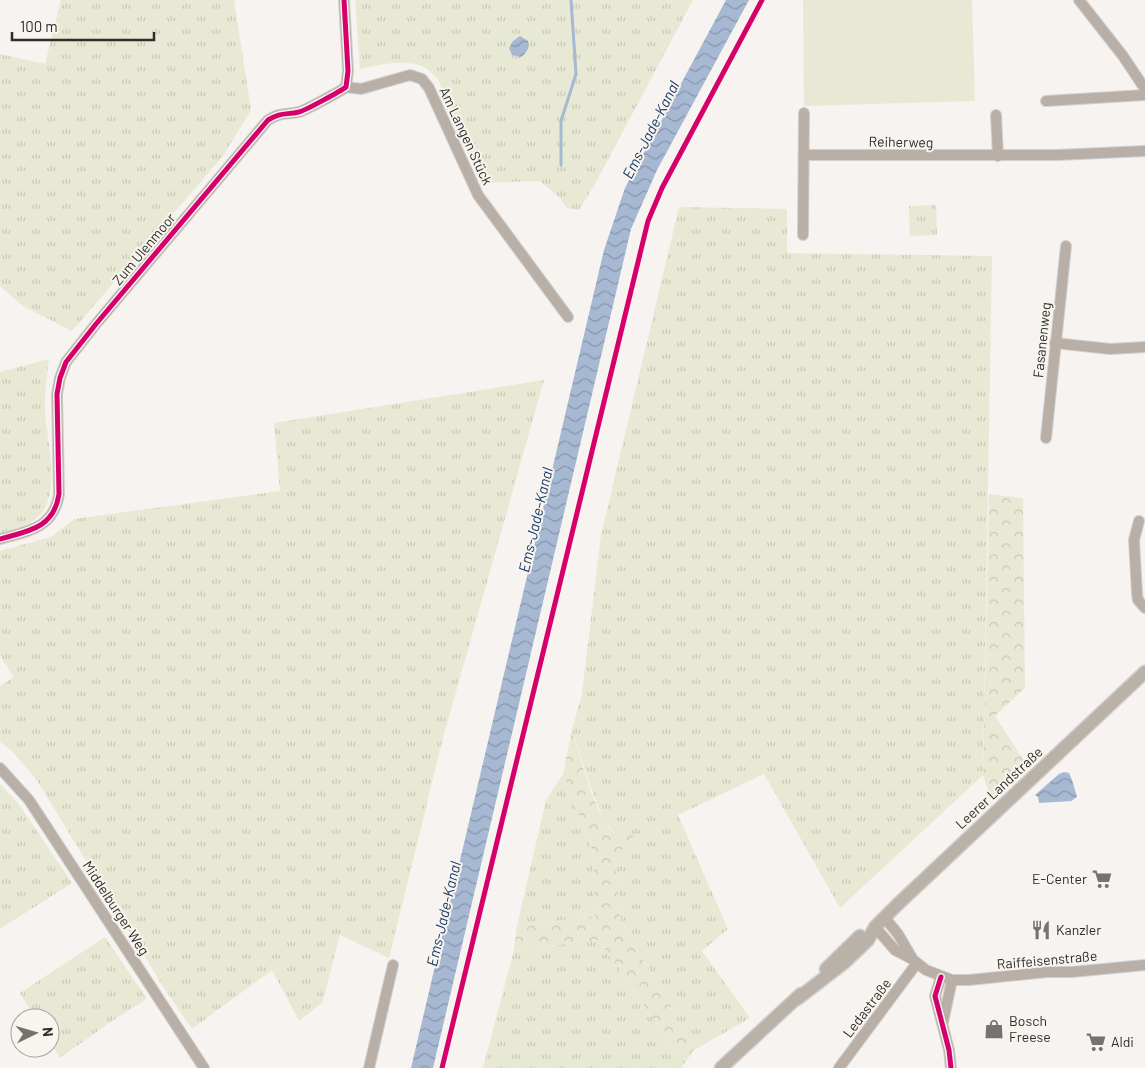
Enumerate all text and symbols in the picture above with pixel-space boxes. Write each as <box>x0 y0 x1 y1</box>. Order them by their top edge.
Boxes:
scale bar <box>12 10 155 42</box>
text: 100 m <box>20 17 58 35</box>
water label: Ems-Jade-Kanal <box>618 77 683 181</box>
street label: Am Langen Stück <box>436 84 497 187</box>
street label: Reiherweg <box>868 132 934 151</box>
street label: Zum Ulenmoor <box>109 209 179 288</box>
street label: Fasanenweg <box>1029 301 1054 378</box>
water label: Ems-Jade-Kanal <box>514 465 556 574</box>
street label: Leerer Landstraße <box>952 743 1046 832</box>
street label: Middelburger Weg <box>80 857 153 958</box>
water label: Ems-Jade-Kanal <box>422 859 464 968</box>
supermarket icon: E-Center <box>1091 868 1113 890</box>
place label: E-Center <box>1032 870 1087 887</box>
restaurant icon: Kanzler <box>1030 919 1052 941</box>
place label: Kanzler <box>1056 921 1101 938</box>
street label: Raiffeisenstraße <box>996 947 1098 972</box>
street label: Ledastraße <box>839 975 894 1041</box>
north arrow <box>10 1008 60 1058</box>
place label: Bosch Freese <box>1009 1012 1051 1045</box>
shop icon: Bosch Freese <box>983 1018 1005 1040</box>
text: N <box>40 1026 57 1037</box>
supermarket icon: Aldi <box>1085 1031 1107 1053</box>
place label: Aldi <box>1111 1033 1134 1050</box>

